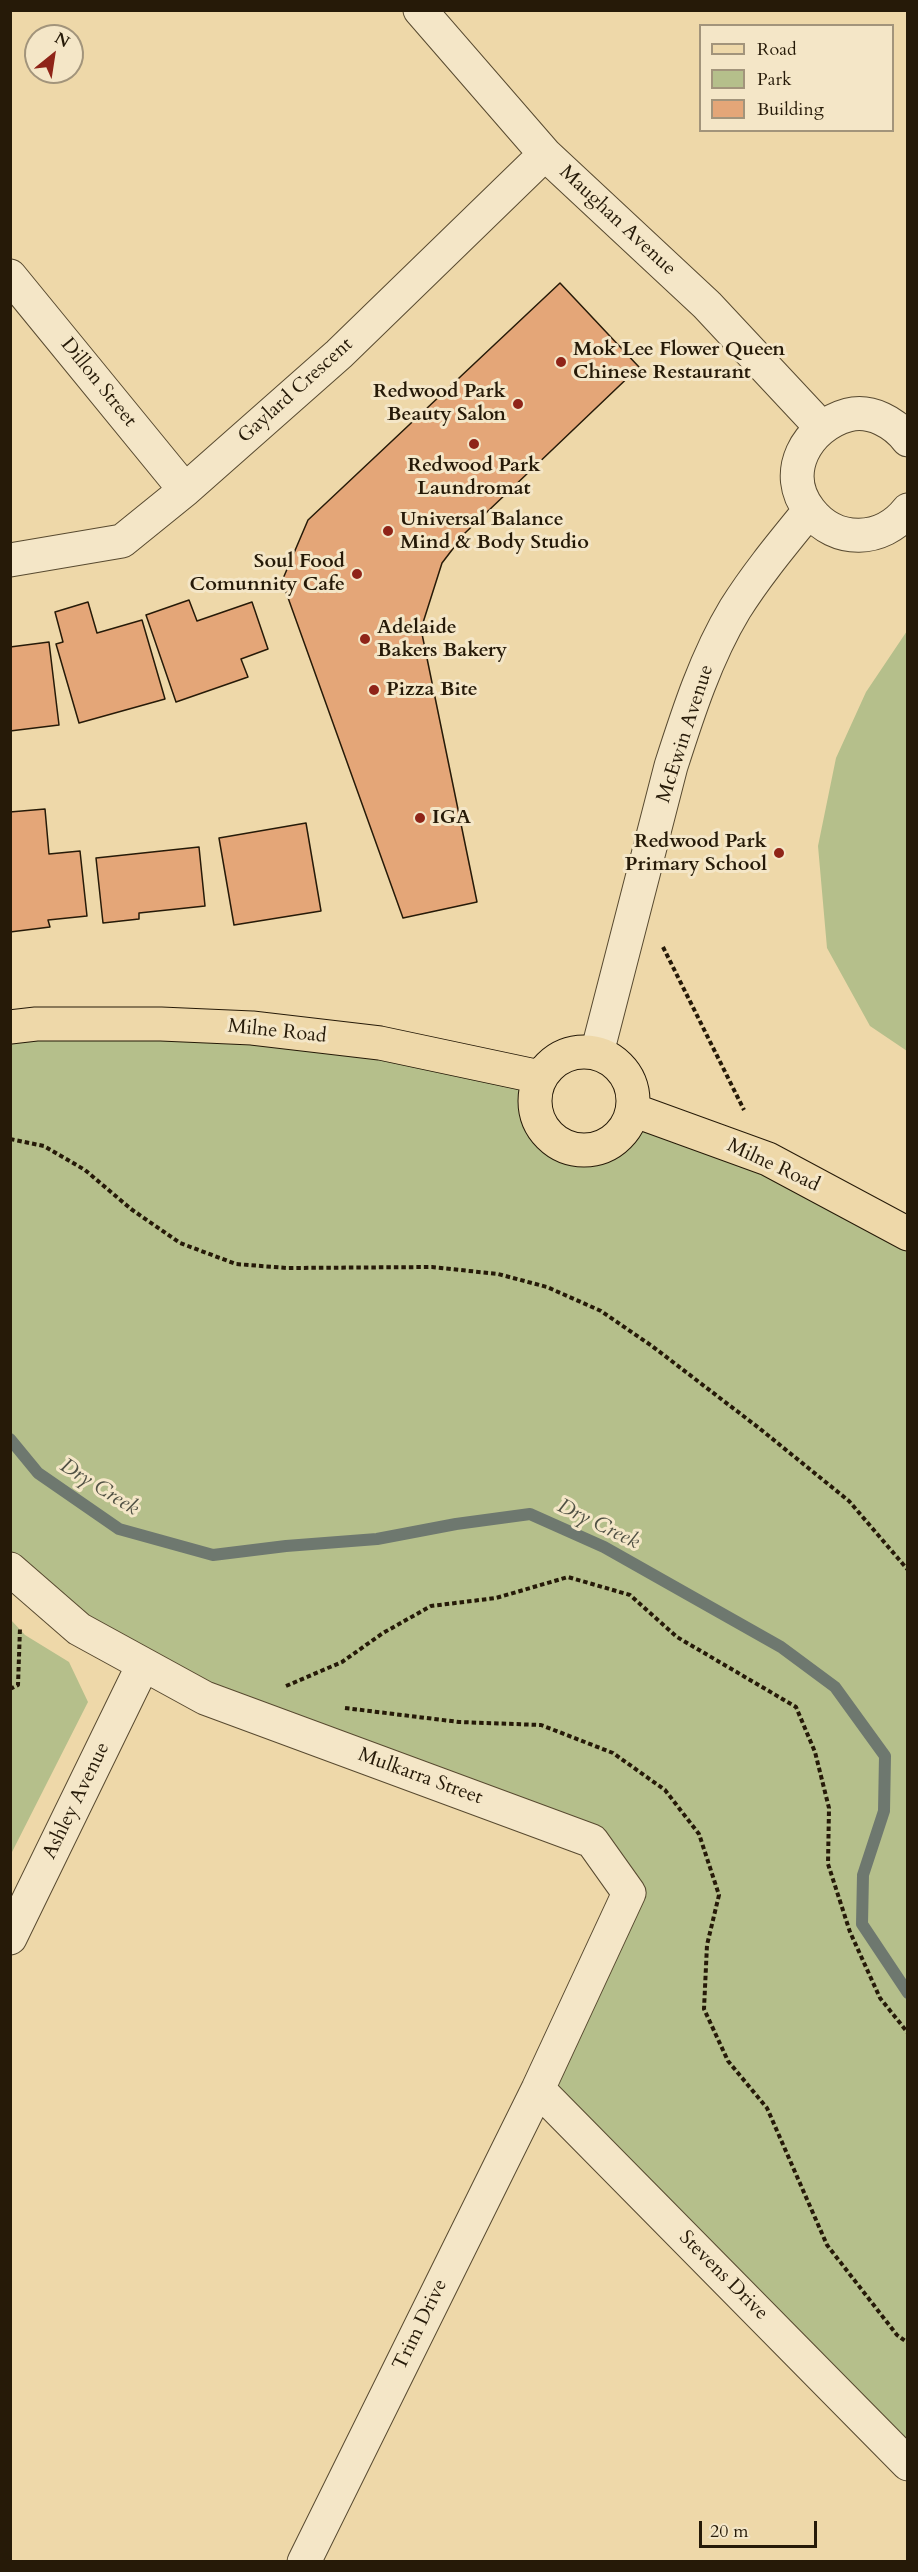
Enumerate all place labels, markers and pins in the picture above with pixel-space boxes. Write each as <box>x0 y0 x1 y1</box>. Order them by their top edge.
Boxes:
place label: Mok Lee Flower Queen Chinese Restaurant <box>573 338 785 385</box>
marker: Mok Lee Flower Queen Chinese Restaurant <box>554 355 568 369</box>
place label: Redwood Park Beauty Salon <box>373 380 506 427</box>
marker: Redwood Park Beauty Salon <box>511 397 525 411</box>
marker: Redwood Park Laundromat <box>467 437 481 451</box>
place label: Redwood Park Laundromat <box>408 454 540 501</box>
place label: Universal Balance Mind & Body Studio <box>400 508 589 555</box>
marker: Universal Balance Mind & Body Studio <box>381 524 395 538</box>
place label: Soul Food Comunnity Cafe <box>190 550 345 597</box>
marker: Soul Food Comunnity Cafe <box>350 567 364 581</box>
place label: Adelaide Bakers Bakery <box>377 616 507 663</box>
marker: Adelaide Bakers Bakery <box>358 632 372 646</box>
place label: Pizza Bite <box>386 678 478 702</box>
marker: Pizza Bite <box>367 683 381 697</box>
place label: IGA <box>432 806 471 830</box>
marker: IGA <box>413 811 427 825</box>
place label: Redwood Park Primary School <box>625 830 767 877</box>
marker: Redwood Park Primary School <box>772 846 786 860</box>

